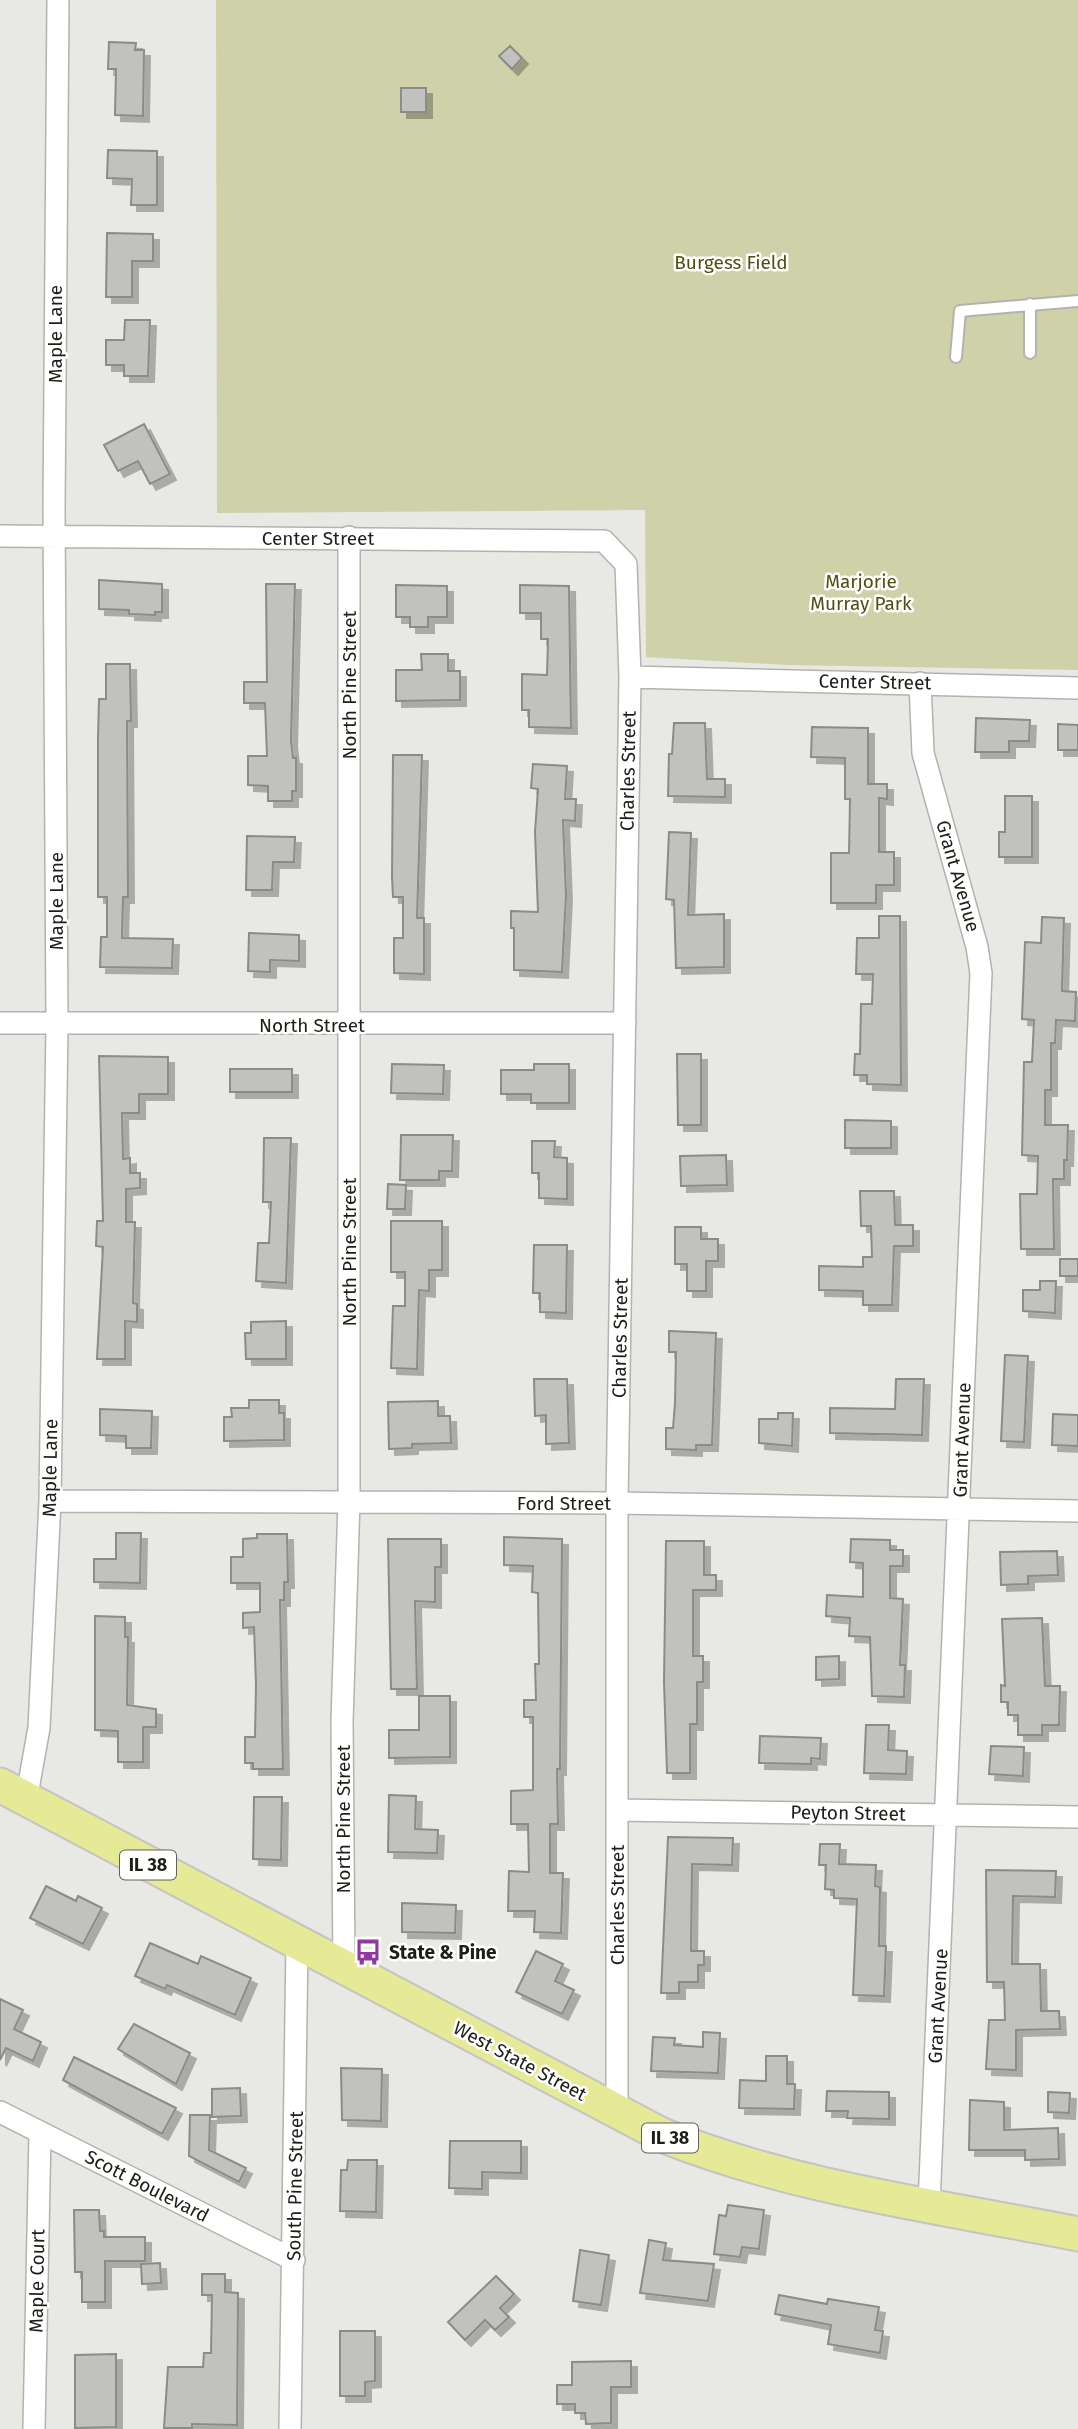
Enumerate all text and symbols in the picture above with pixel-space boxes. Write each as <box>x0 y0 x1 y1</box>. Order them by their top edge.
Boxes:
park label: Burgess Field <box>674 251 788 274</box>
street label: Maple Lane <box>44 285 67 383</box>
street label: Center Street <box>262 527 374 550</box>
park label: Marjorie Murray Park <box>810 570 912 615</box>
street label: North Pine Street <box>338 610 361 759</box>
street label: Center Street <box>819 670 932 694</box>
street label: Charles Street <box>615 710 641 831</box>
street label: Grant Avenue <box>931 818 985 934</box>
street label: Maple Lane <box>45 852 68 950</box>
street label: North Street <box>259 1014 365 1037</box>
street label: North Pine Street <box>338 1177 361 1326</box>
street label: Charles Street <box>607 1277 633 1398</box>
street label: Grant Avenue <box>948 1382 976 1498</box>
street label: Maple Lane <box>38 1419 62 1517</box>
street label: Ford Street <box>517 1492 611 1515</box>
street label: North Pine Street <box>332 1744 355 1893</box>
street label: Peyton Street <box>790 1800 906 1826</box>
street label: Charles Street <box>606 1845 629 1965</box>
road number: IL 38 <box>120 1851 176 1880</box>
bus stop icon: State & Pine <box>353 1937 383 1967</box>
place label: State & Pine <box>389 1941 497 1964</box>
street label: Grant Avenue <box>924 1948 952 2064</box>
street label: West State Street <box>449 2016 591 2106</box>
street label: South Pine Street <box>282 2111 308 2261</box>
road number: IL 38 <box>642 2124 698 2152</box>
street label: Scott Boulevard <box>81 2145 213 2227</box>
street label: Maple Court <box>25 2229 49 2333</box>

